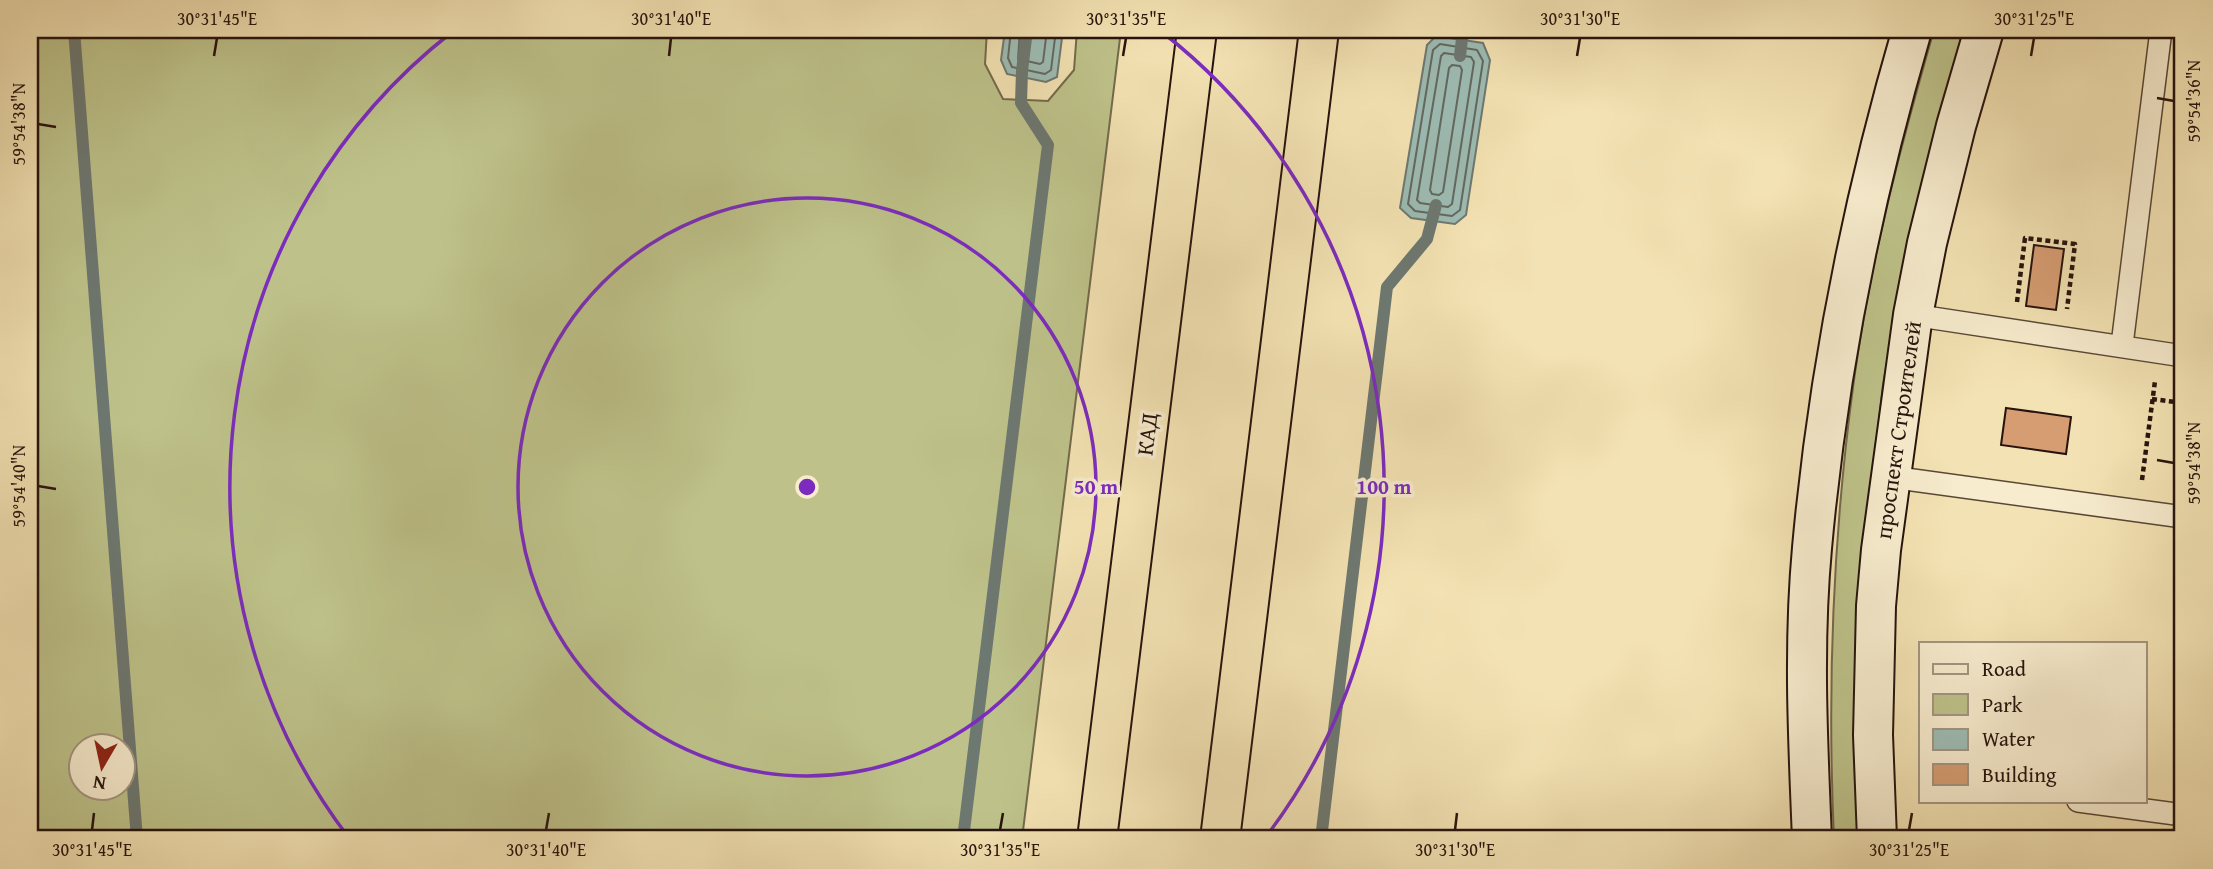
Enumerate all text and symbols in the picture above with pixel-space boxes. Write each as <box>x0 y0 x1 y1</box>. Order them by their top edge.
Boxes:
text: 30°31'45"E <box>177 5 257 32</box>
text: 30°31'40"E <box>631 5 711 32</box>
text: 30°31'35"E <box>1086 5 1166 32</box>
text: 30°31'30"E <box>1540 5 1620 32</box>
text: 30°31'25"E <box>1994 5 2074 32</box>
text: 59°54'36"N <box>2180 59 2207 142</box>
text: 59°54'38"N <box>5 82 32 165</box>
street label: проспект Строителей <box>1866 319 1929 541</box>
street label: КАД <box>1128 411 1165 457</box>
text: 59°54'38"N <box>2180 421 2207 504</box>
text: 59°54'40"N <box>5 444 32 527</box>
text: 50 m <box>1074 471 1118 502</box>
text: 100 m <box>1356 471 1412 502</box>
centre of rings <box>795 475 819 499</box>
legend <box>1919 642 2146 802</box>
text: Road <box>1982 653 2027 684</box>
text: Park <box>1982 689 2023 720</box>
text: Water <box>1982 723 2035 754</box>
north arrow <box>66 732 136 802</box>
text: Building <box>1982 759 2057 790</box>
text: N <box>91 769 108 799</box>
text: 30°31'45"E <box>52 836 132 863</box>
text: 30°31'40"E <box>506 836 586 863</box>
text: 30°31'35"E <box>960 836 1040 863</box>
text: 30°31'30"E <box>1415 836 1495 863</box>
text: 30°31'25"E <box>1869 836 1949 863</box>

